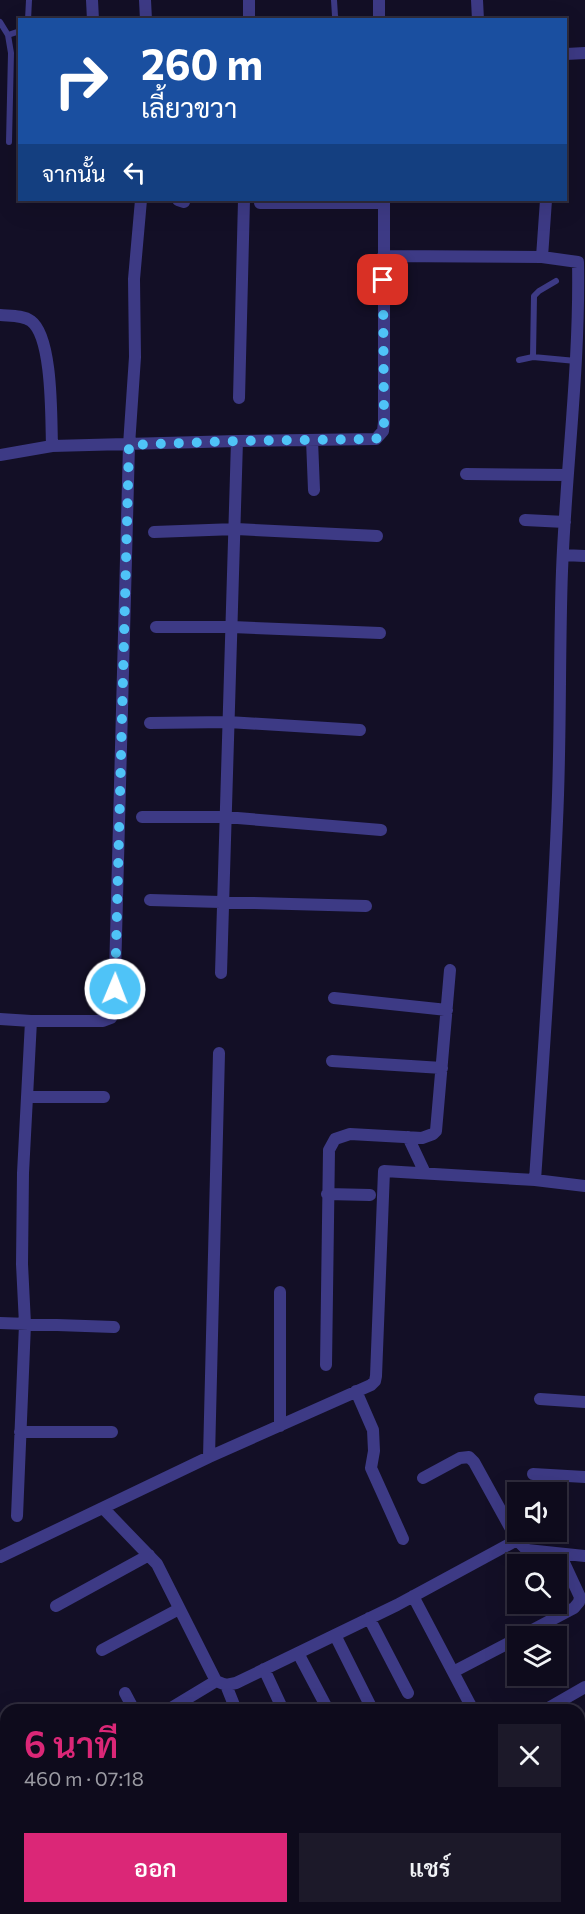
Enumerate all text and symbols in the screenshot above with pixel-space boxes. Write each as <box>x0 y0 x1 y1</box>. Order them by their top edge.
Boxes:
text: 260 m <box>141 37 263 89</box>
icon: right <box>42 42 120 120</box>
text: เลี้ยวขวา <box>141 91 237 124</box>
icon: left <box>118 156 151 189</box>
text: จากนั้น <box>42 160 106 187</box>
pin <box>357 254 408 305</box>
icon: arrive <box>366 263 399 296</box>
position arrow <box>83 957 147 1021</box>
map controls <box>507 1482 567 1686</box>
button: sound <box>507 1482 567 1542</box>
button: search <box>507 1554 567 1614</box>
button: layers <box>507 1626 567 1686</box>
text: 6 นาที <box>24 1721 118 1765</box>
button: close <box>498 1724 561 1787</box>
text: 460 m · 07:18 <box>24 1766 144 1790</box>
button: ออก <box>24 1833 287 1902</box>
button: แชร์ <box>299 1833 561 1902</box>

